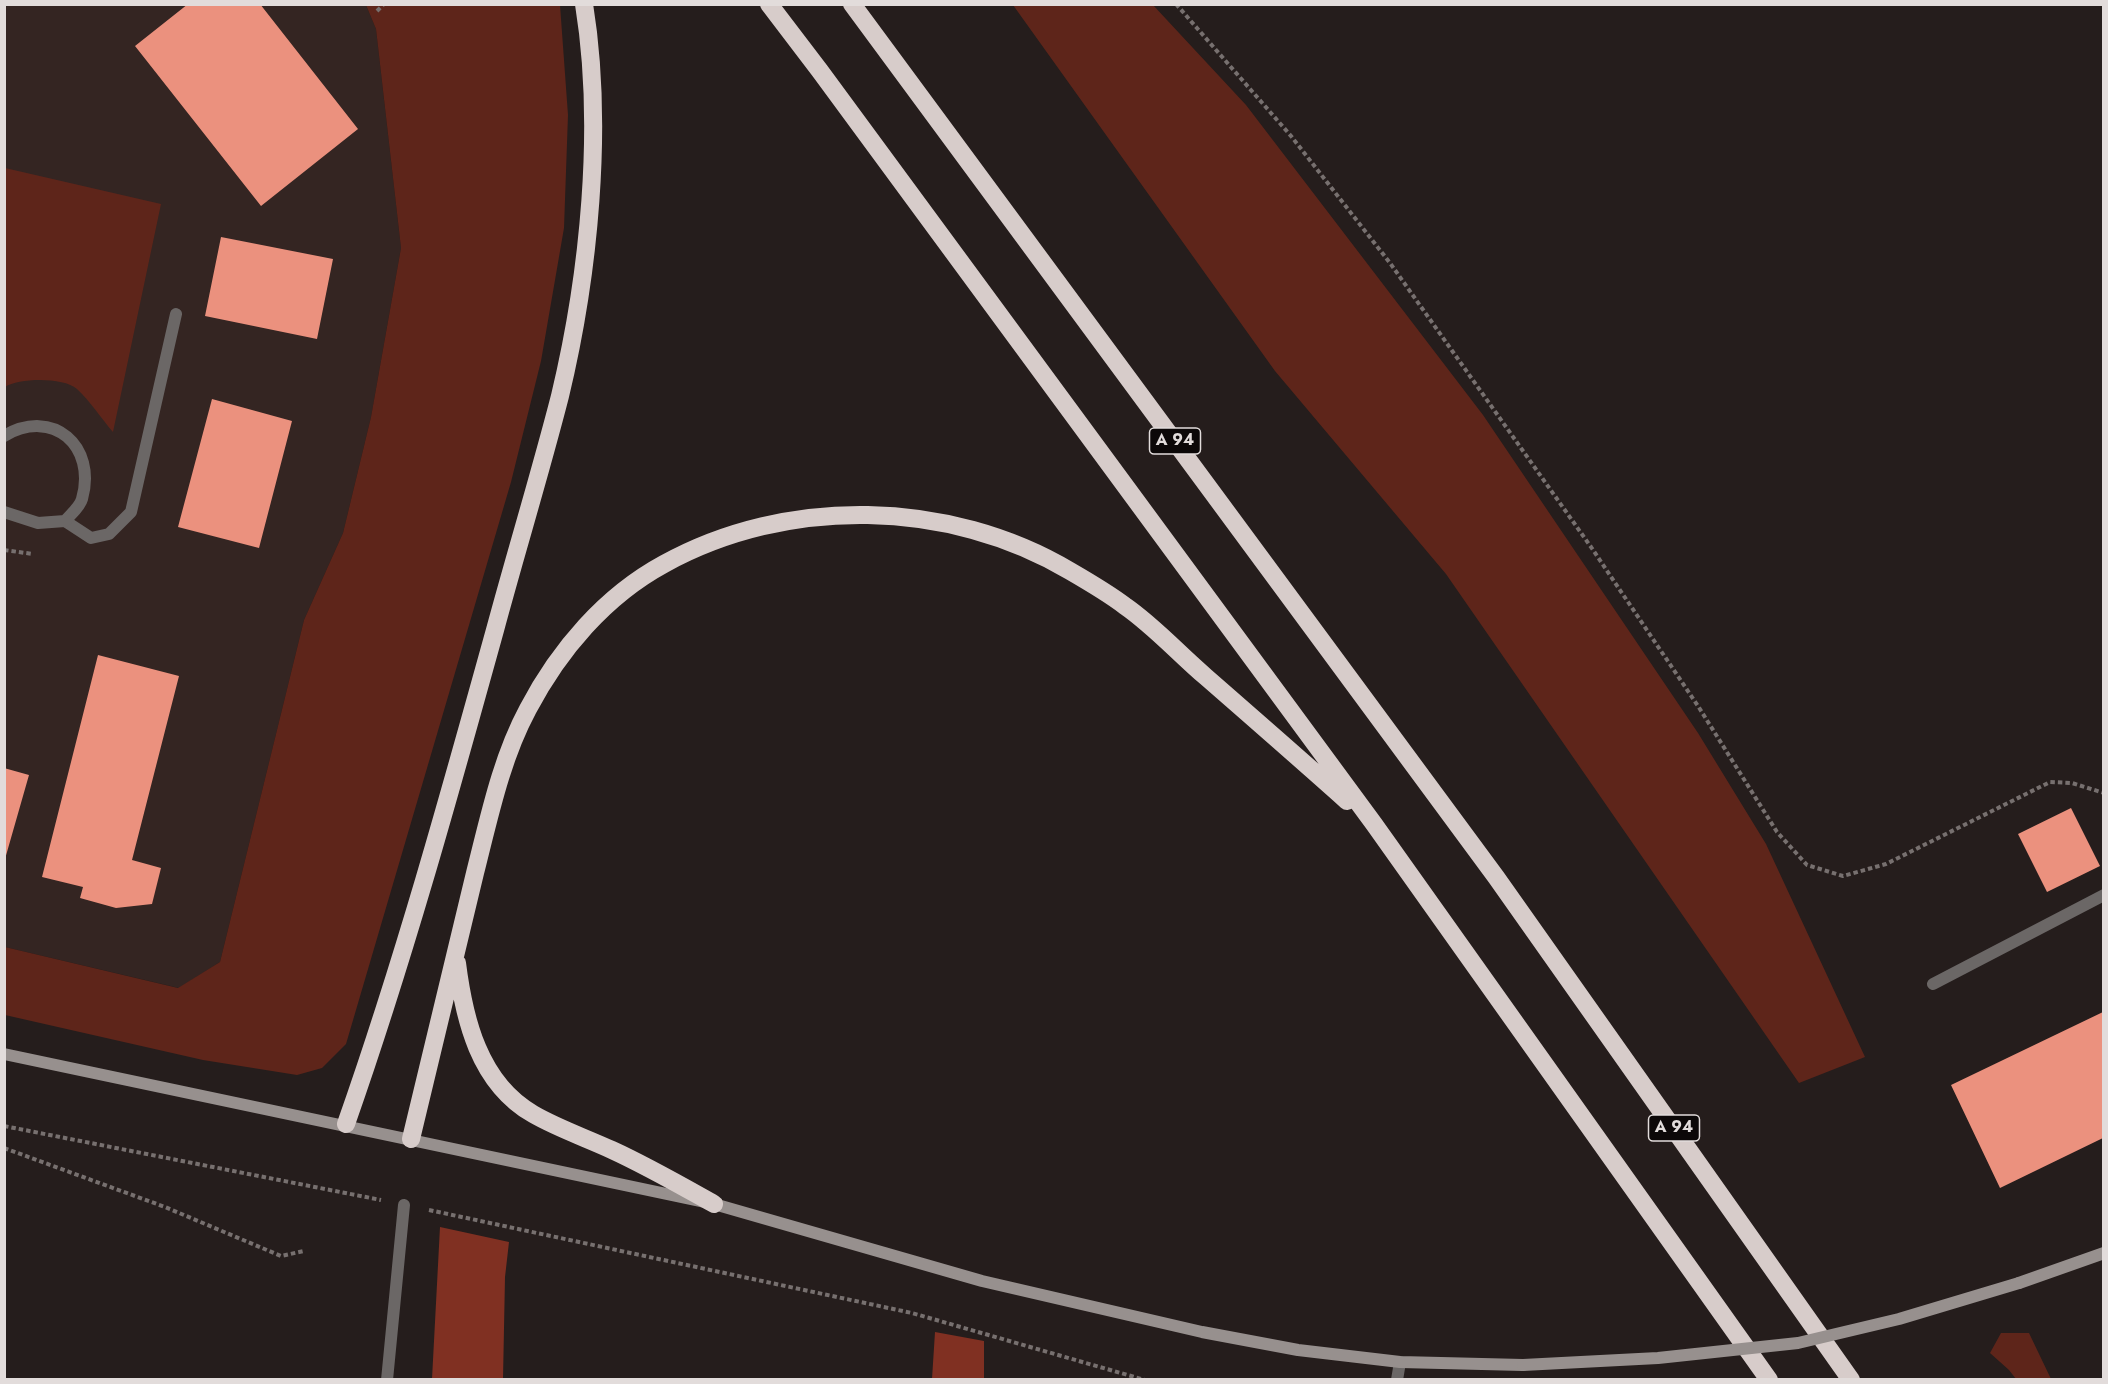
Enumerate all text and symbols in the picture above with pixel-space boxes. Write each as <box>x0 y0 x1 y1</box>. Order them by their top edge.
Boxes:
road number: A 94 <box>1150 428 1200 454</box>
road number: A 94 <box>1648 1115 1700 1141</box>

